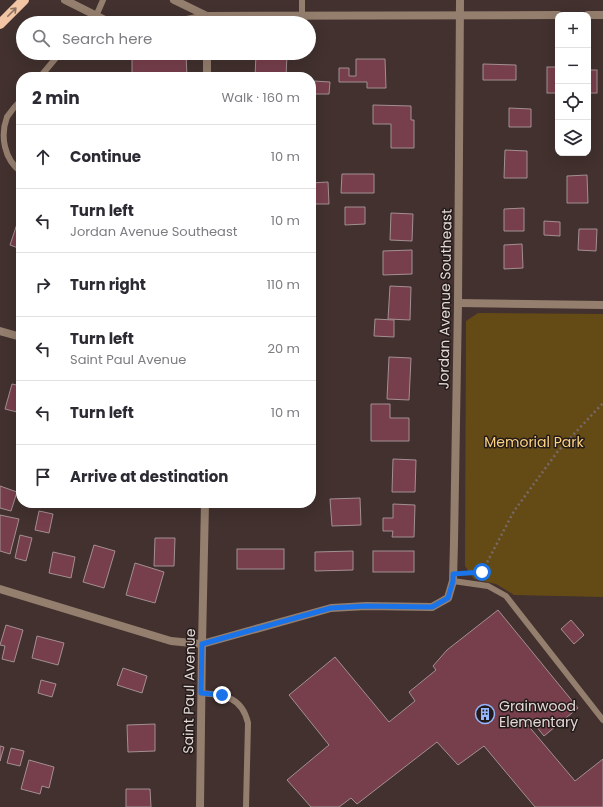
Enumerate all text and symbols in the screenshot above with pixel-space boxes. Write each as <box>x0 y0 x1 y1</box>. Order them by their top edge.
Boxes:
one-way arrow <box>7 7 17 17</box>
map controls <box>555 12 591 156</box>
button: + <box>555 12 591 48</box>
search box <box>16 16 316 60</box>
icon: search <box>30 27 52 49</box>
text: Search here <box>62 28 152 49</box>
button: − <box>555 48 591 84</box>
button: locate <box>555 84 591 120</box>
text: 2 min <box>32 86 80 110</box>
text: Walk · 160 m <box>221 88 300 107</box>
button: layers <box>555 120 591 156</box>
icon: ahead <box>32 146 54 168</box>
text: Continue <box>70 146 141 167</box>
text: 10 m <box>271 147 300 166</box>
text: Turn left <box>70 200 134 221</box>
street label: Jordan Avenue Southeast <box>433 209 457 389</box>
icon: left <box>32 210 54 232</box>
text: 10 m <box>271 211 300 230</box>
text: Jordan Avenue Southeast <box>70 222 237 241</box>
icon: right <box>32 274 54 296</box>
text: Turn right <box>70 274 146 295</box>
text: 110 m <box>267 275 300 294</box>
text: Turn left <box>70 328 134 349</box>
icon: left <box>32 338 54 360</box>
text: 20 m <box>267 339 300 358</box>
text: Saint Paul Avenue <box>70 350 186 369</box>
icon: left <box>32 402 54 424</box>
text: Turn left <box>70 402 134 423</box>
text: 10 m <box>271 403 300 422</box>
park label: Memorial Park <box>484 432 584 452</box>
icon: arrive <box>32 466 54 488</box>
text: Arrive at destination <box>70 466 228 487</box>
route start <box>473 563 491 581</box>
street label: Saint Paul Avenue <box>178 628 200 754</box>
route end <box>213 686 231 704</box>
place label: Grainwood Elementary <box>499 696 578 732</box>
building icon: Grainwood Elementary <box>474 703 496 725</box>

